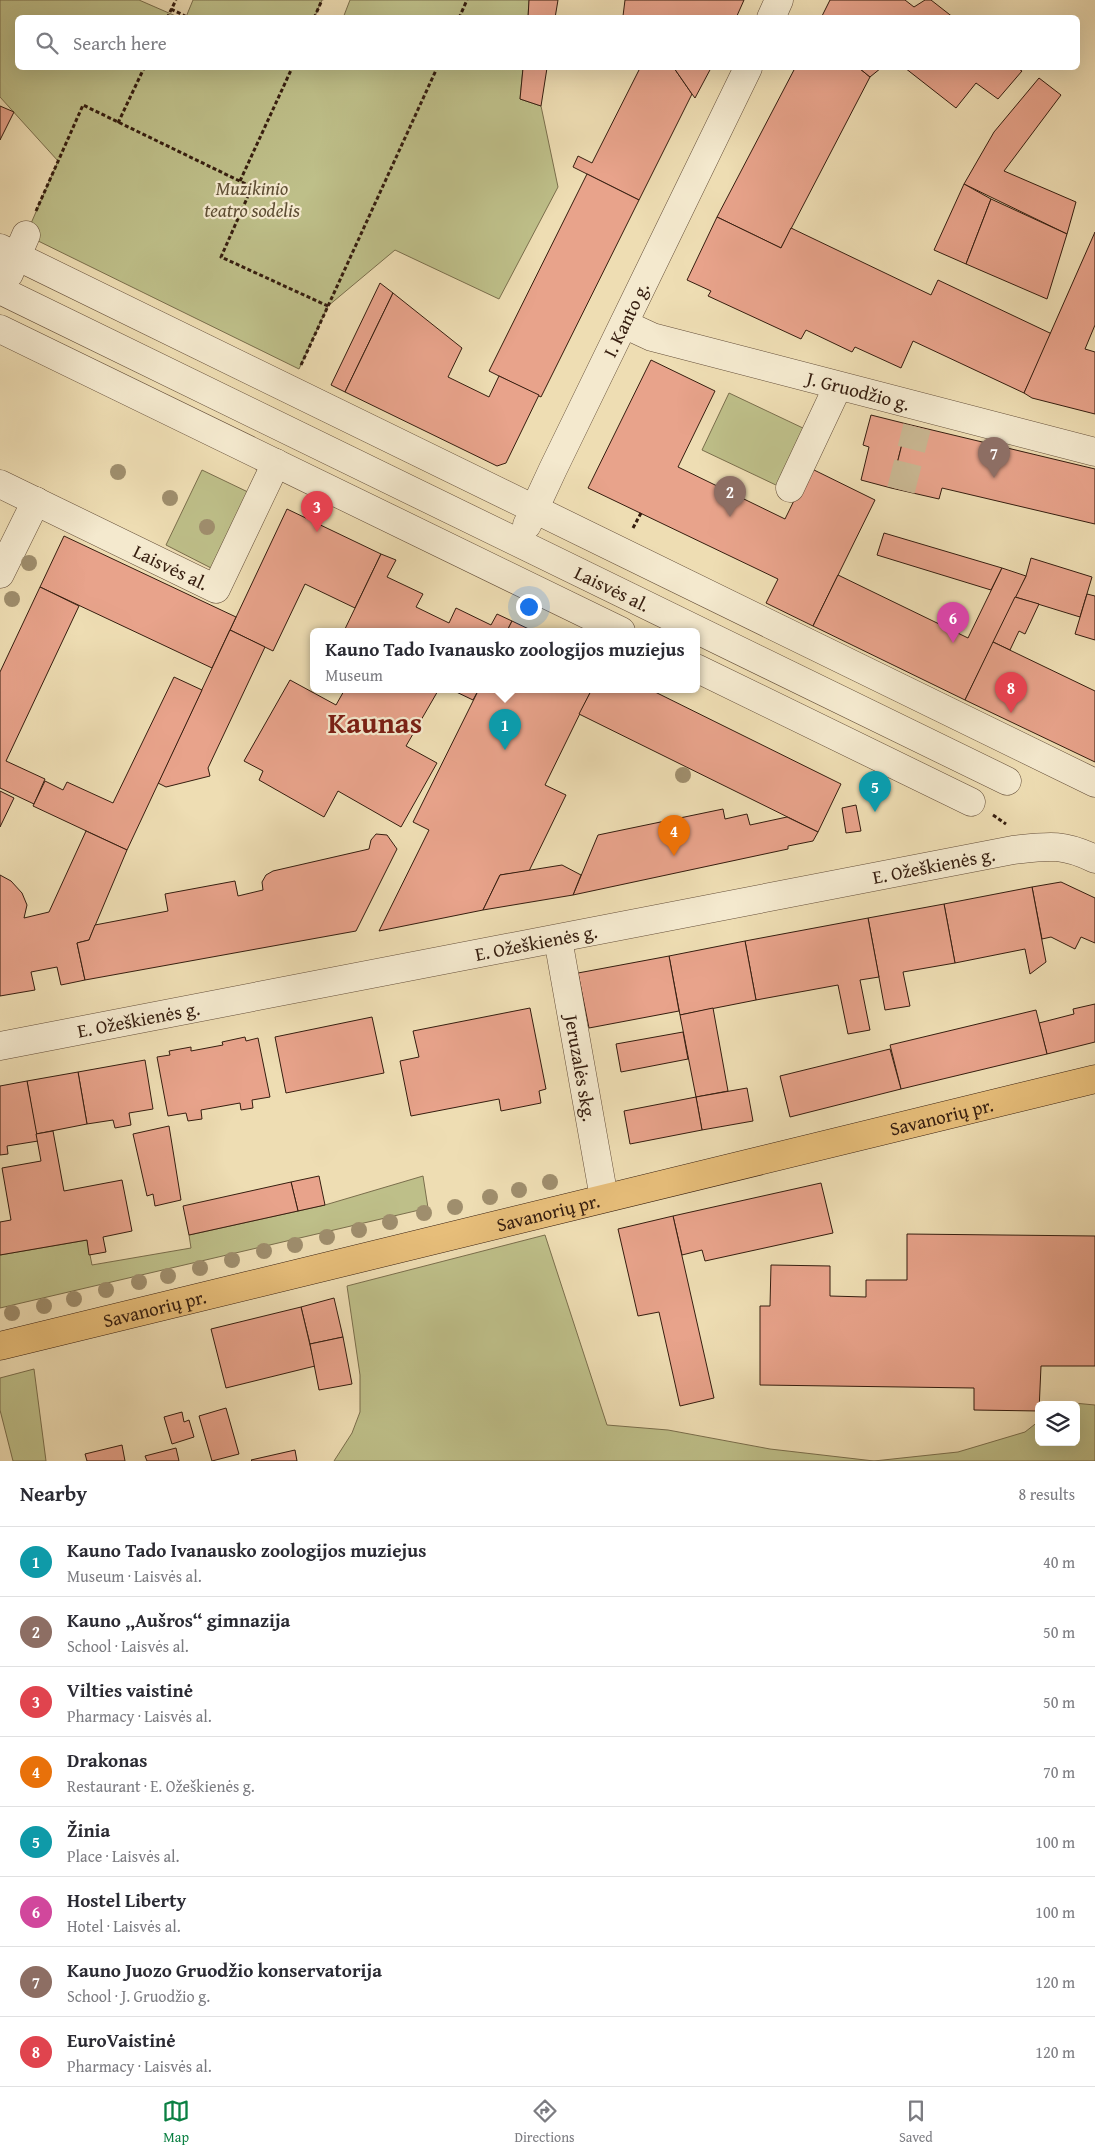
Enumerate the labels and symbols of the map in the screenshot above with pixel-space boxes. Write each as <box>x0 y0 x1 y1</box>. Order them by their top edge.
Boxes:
park label: Muzikinio teatro sodelis <box>204 174 300 224</box>
street label: I. Kanto g. <box>596 277 656 362</box>
street label: J. Gruodžio g. <box>802 363 913 417</box>
pin: 7 <box>978 437 1010 478</box>
pin: 2 <box>714 476 746 517</box>
pin: 3 <box>301 491 333 532</box>
street label: Laisvės al. <box>129 537 213 597</box>
street label: Laisvės al. <box>570 558 654 619</box>
your location <box>516 594 542 620</box>
pin: 6 <box>937 602 969 643</box>
pin: 8 <box>995 672 1027 713</box>
district label: Kaunas <box>328 701 422 744</box>
pin: 1 <box>489 709 521 750</box>
pin: 5 <box>859 771 891 812</box>
pin: 4 <box>658 815 690 856</box>
street label: E. Ožeškienės g. <box>870 840 997 891</box>
street label: E. Ožeškienės g. <box>472 917 600 968</box>
street label: E. Ožeškienės g. <box>75 994 202 1045</box>
street label: Jeruzalės skg. <box>557 1011 604 1123</box>
street label: Savanorių pr. <box>887 1090 996 1143</box>
street label: Savanorių pr. <box>493 1186 602 1238</box>
street label: Savanorių pr. <box>100 1282 209 1334</box>

